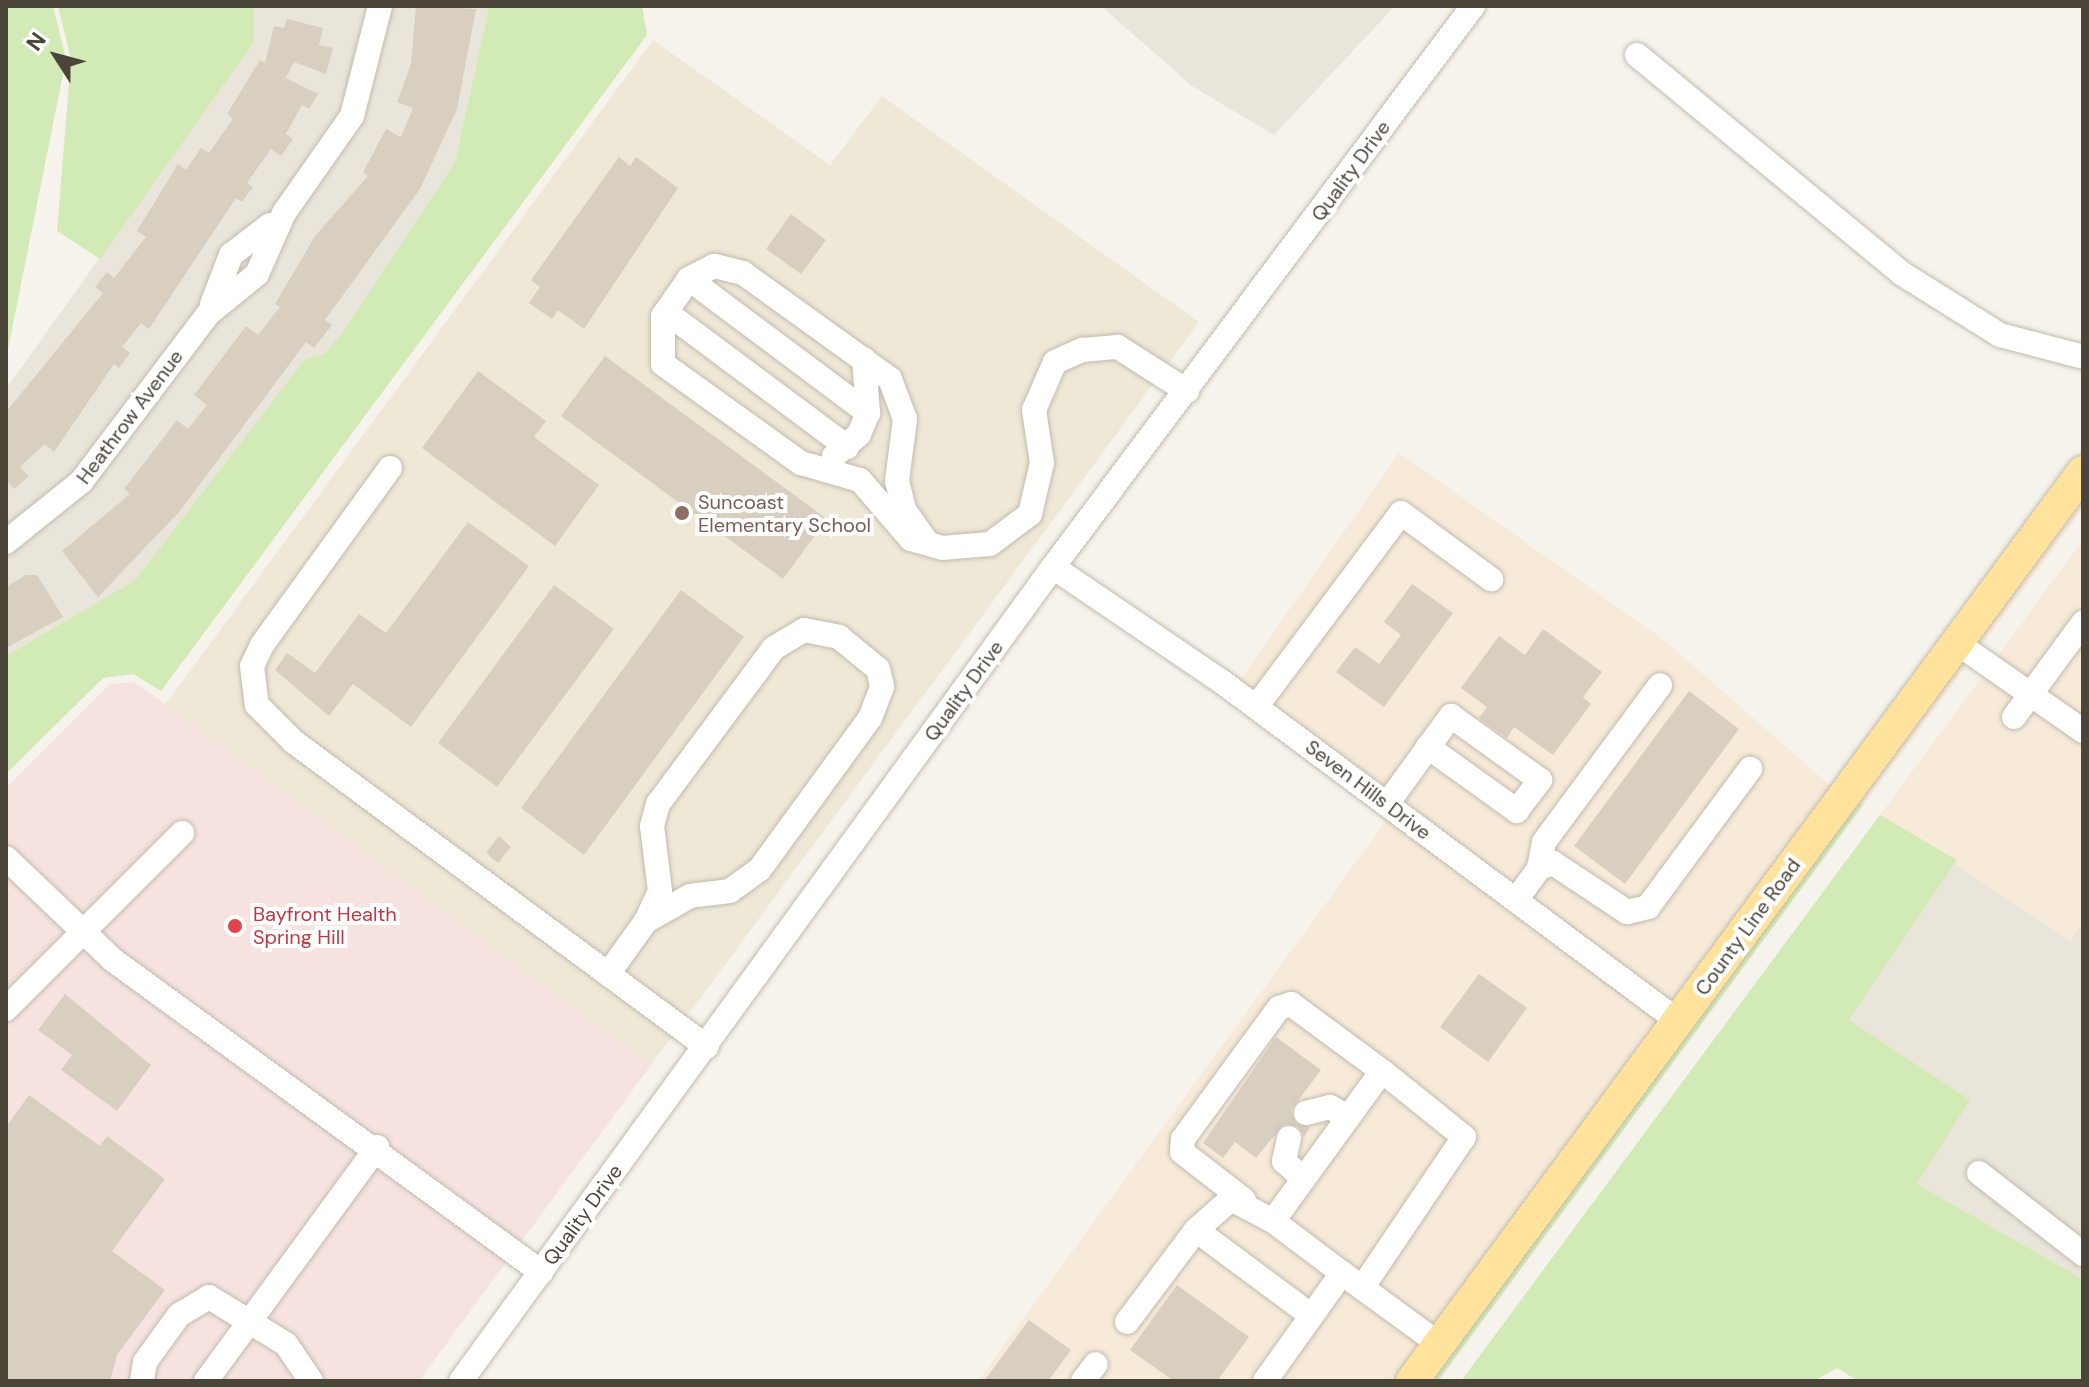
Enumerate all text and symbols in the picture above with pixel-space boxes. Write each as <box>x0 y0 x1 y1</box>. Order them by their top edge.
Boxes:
north arrow <box>16 16 96 96</box>
text: N <box>20 27 53 57</box>
street label: Quality Drive <box>1306 116 1396 226</box>
street label: Heathrow Avenue <box>72 345 188 489</box>
place label: Suncoast Elementary School <box>698 490 871 537</box>
marker: Suncoast Elementary School <box>673 504 691 522</box>
street label: Quality Drive <box>919 636 1009 746</box>
street label: Seven Hills Drive <box>1301 735 1435 845</box>
street label: County Line Road <box>1690 854 1806 1000</box>
place label: Bayfront Health Spring Hill <box>253 902 397 949</box>
marker: Bayfront Health Spring Hill <box>224 915 246 937</box>
street label: Quality Drive <box>538 1160 628 1270</box>

